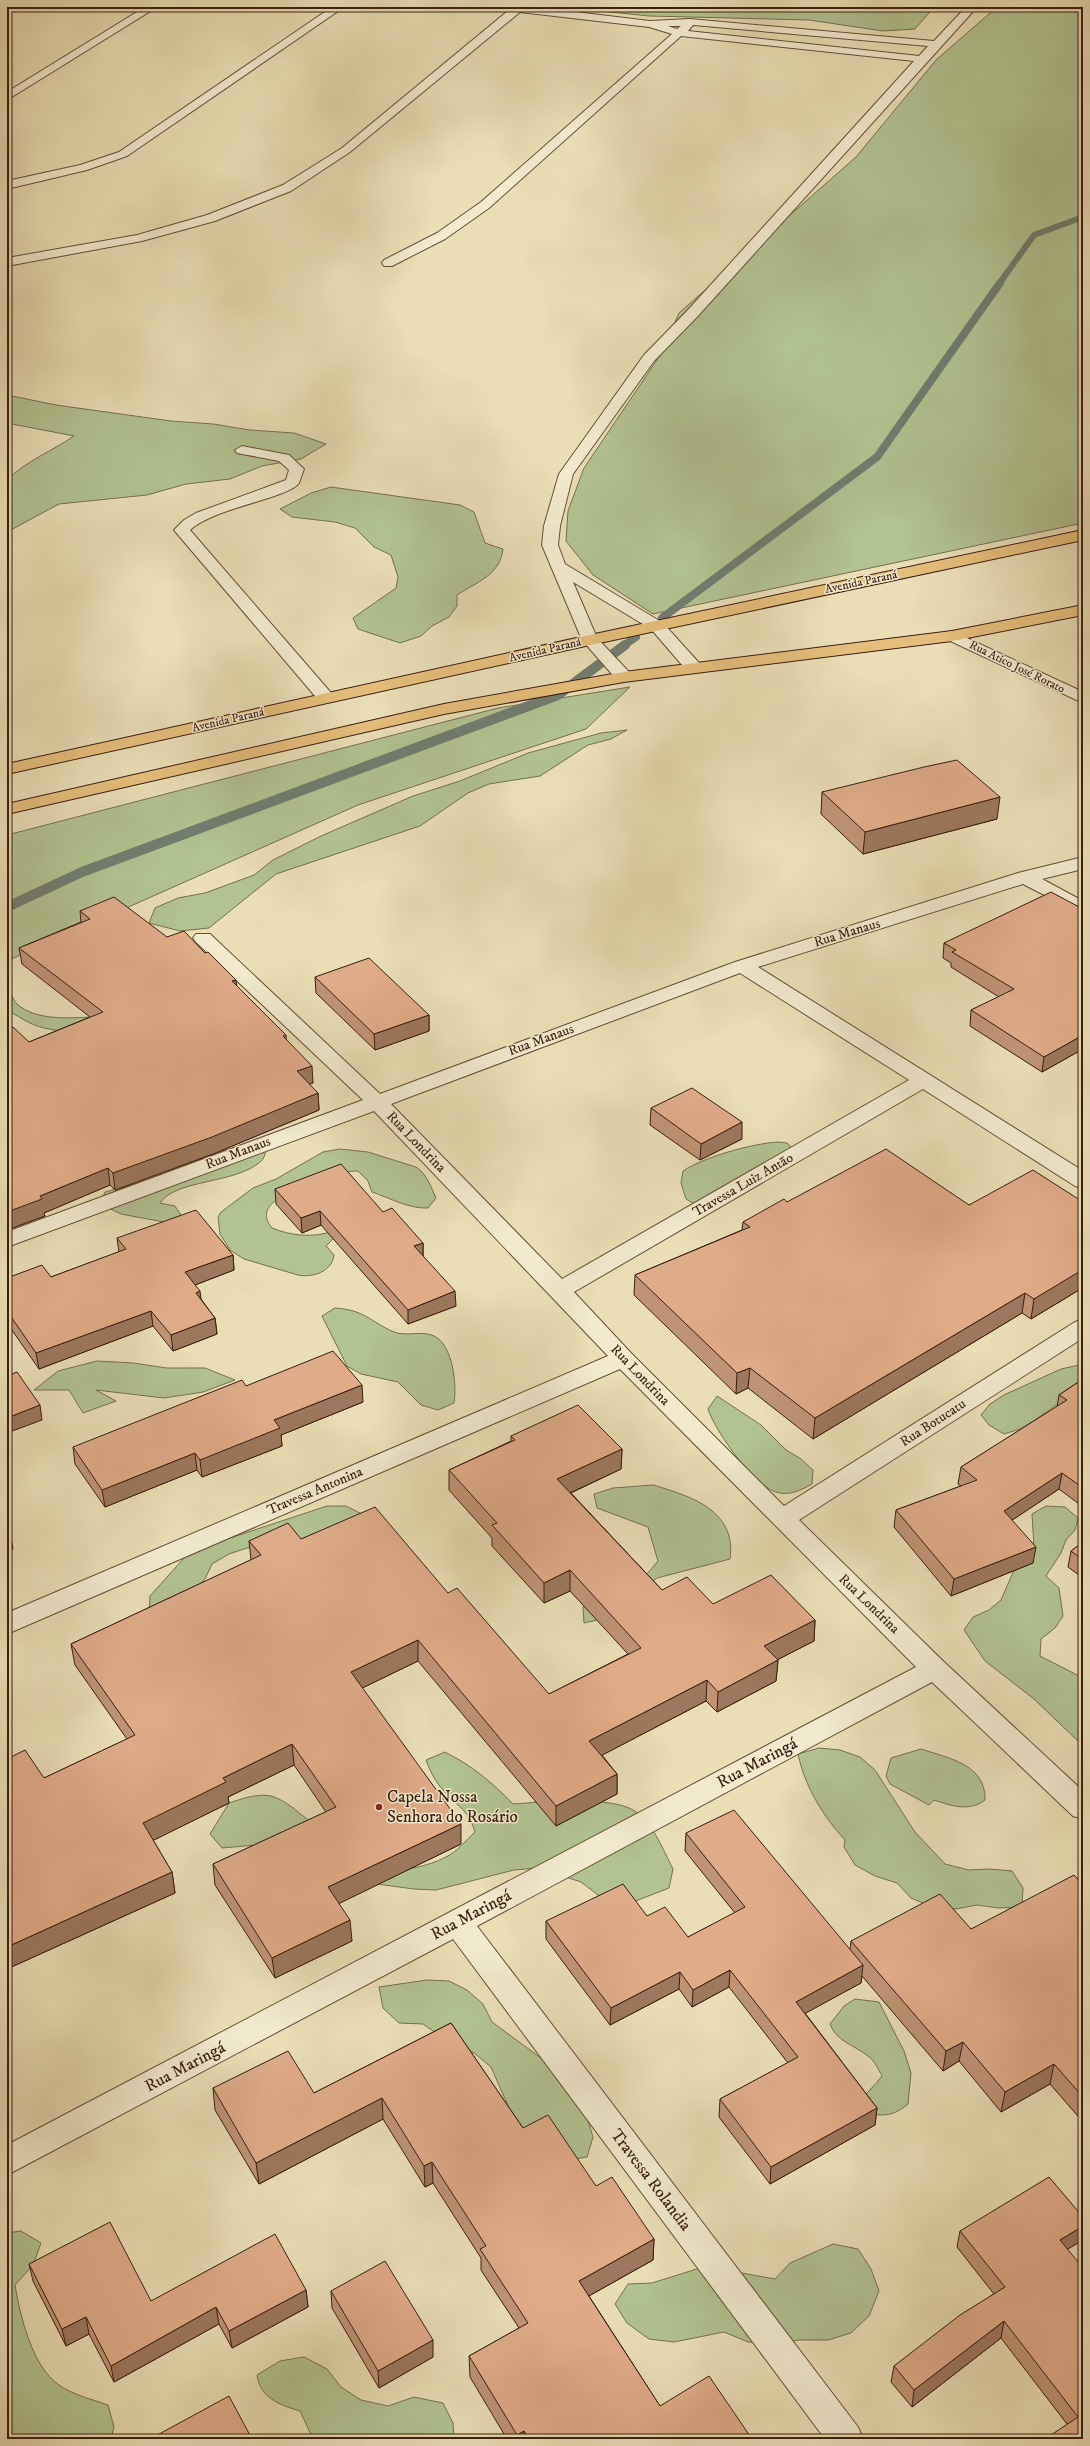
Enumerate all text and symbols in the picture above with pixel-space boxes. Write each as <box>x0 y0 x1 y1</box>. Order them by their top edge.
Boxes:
street label: Avenida Paraná <box>823 567 899 597</box>
street label: Avenida Paraná <box>507 634 583 666</box>
street label: Rua Atico José Rorato <box>967 637 1067 697</box>
street label: Avenida Paraná <box>190 704 266 736</box>
street label: Rua Manaus <box>812 914 883 952</box>
street label: Rua Manaus <box>506 1020 577 1060</box>
street label: Rua Londrina <box>382 1108 450 1176</box>
street label: Rua Manaus <box>203 1132 273 1174</box>
street label: Travessa Luiz Antão <box>689 1149 797 1221</box>
street label: Rua Londrina <box>606 1341 674 1409</box>
street label: Rua Botucatu <box>897 1395 970 1451</box>
street label: Travessa Antonina <box>264 1463 366 1519</box>
street label: Rua Londrina <box>835 1570 903 1638</box>
street label: Rua Maringá <box>713 1732 802 1793</box>
place label: Capela Nossa Senhora do Rosário <box>387 1786 518 1828</box>
marker: Capela Nossa Senhora do Rosário <box>374 1802 384 1812</box>
street label: Rua Maringá <box>427 1884 516 1945</box>
street label: Rua Maringá <box>141 2036 230 2097</box>
street label: Travessa Rolandia <box>606 2125 697 2236</box>

